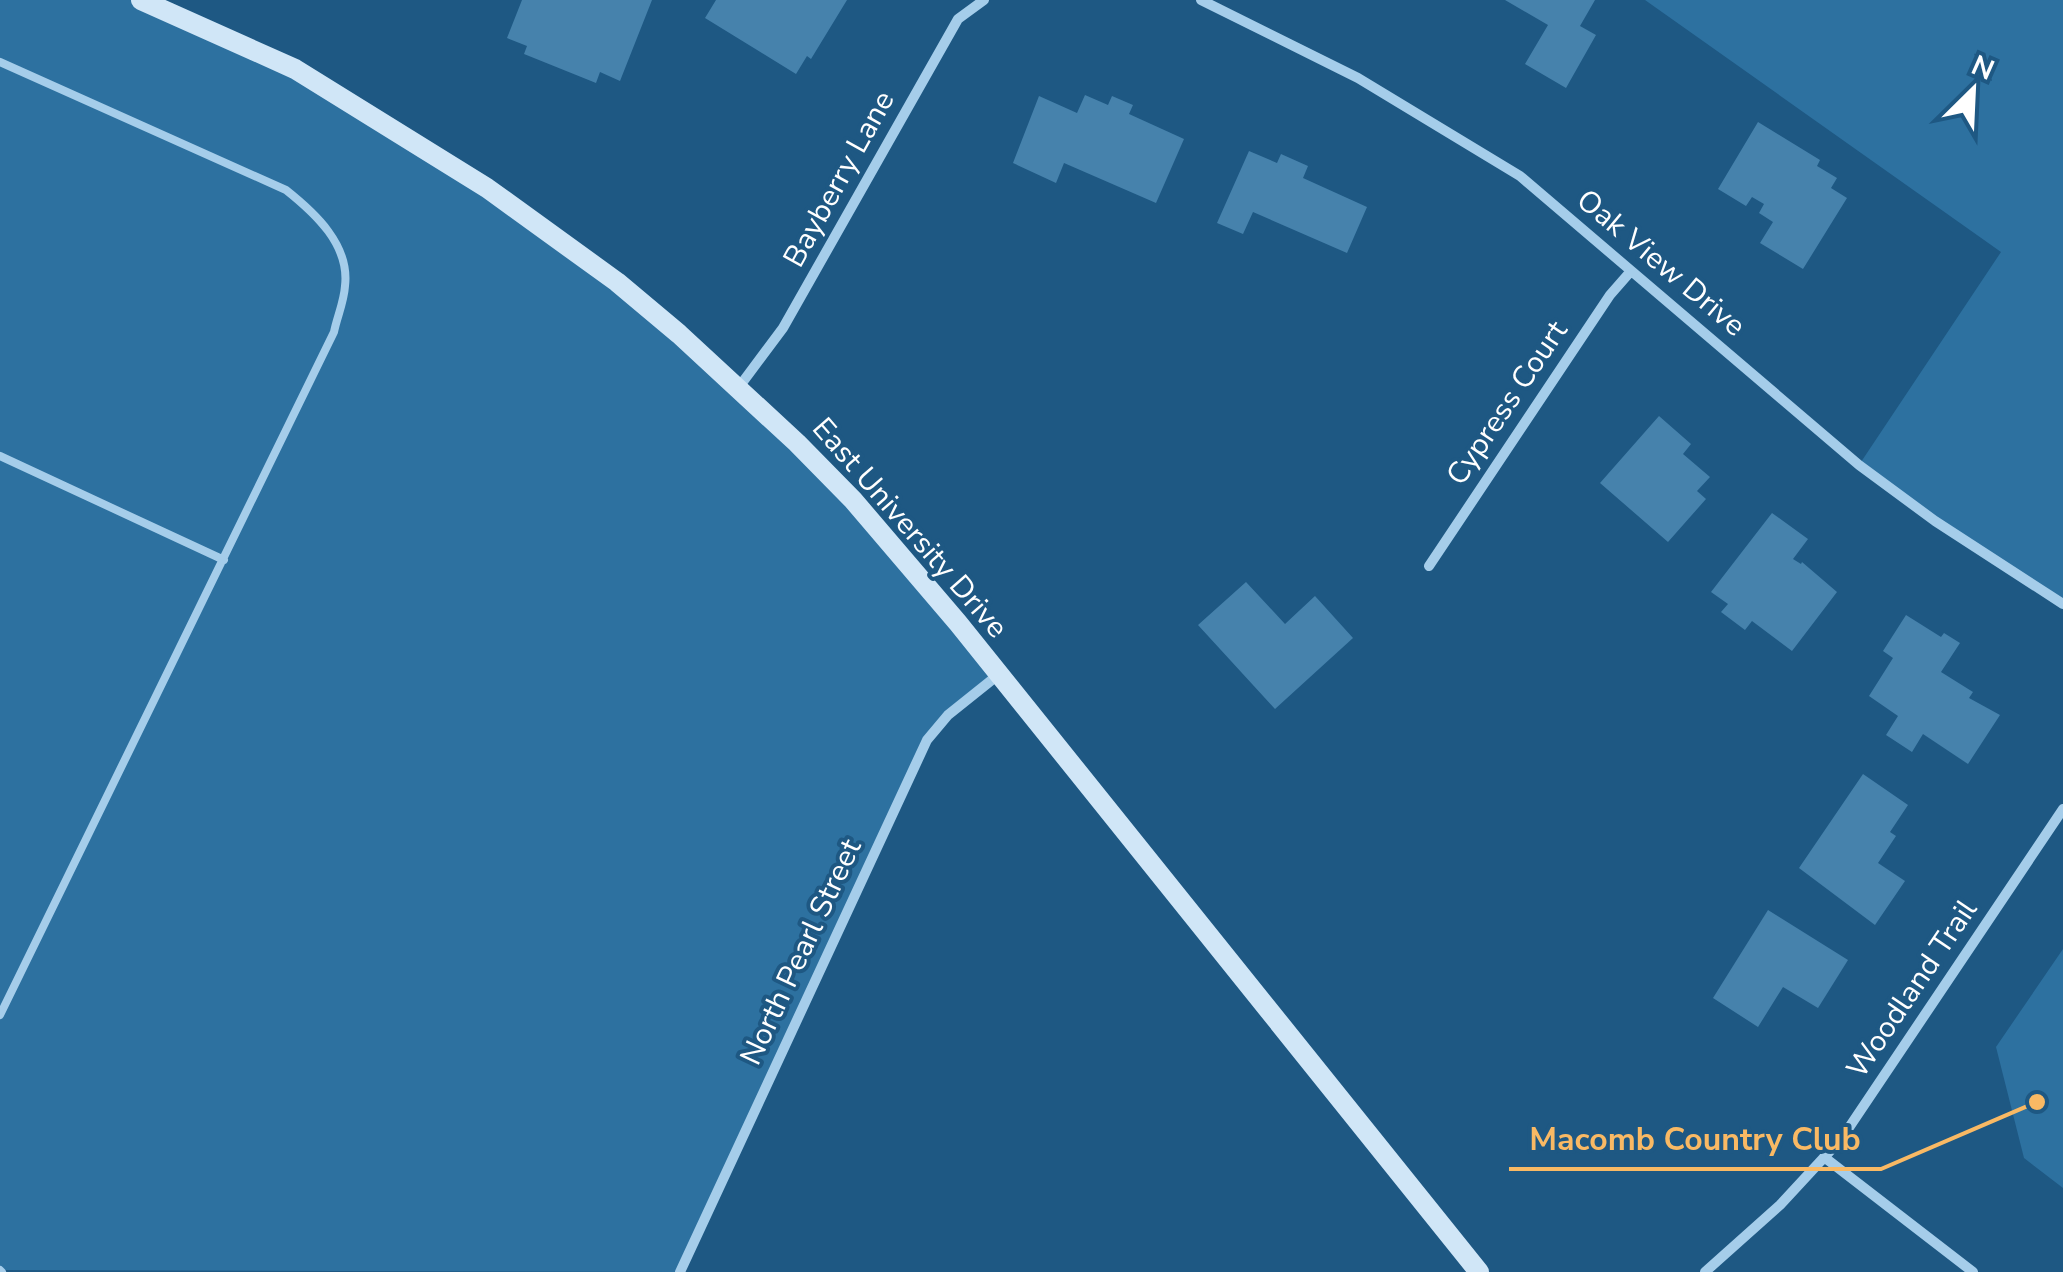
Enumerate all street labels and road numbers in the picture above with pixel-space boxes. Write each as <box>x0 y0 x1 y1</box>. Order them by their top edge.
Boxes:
street label: Bayberry Lane <box>774 84 904 274</box>
street label: Oak View Drive <box>1568 180 1754 346</box>
street label: Cypress Court <box>1437 312 1577 493</box>
street label: East University Drive <box>803 409 1017 647</box>
street label: North Pearl Street <box>731 832 872 1072</box>
street label: Woodland Trail <box>1837 892 1987 1086</box>

